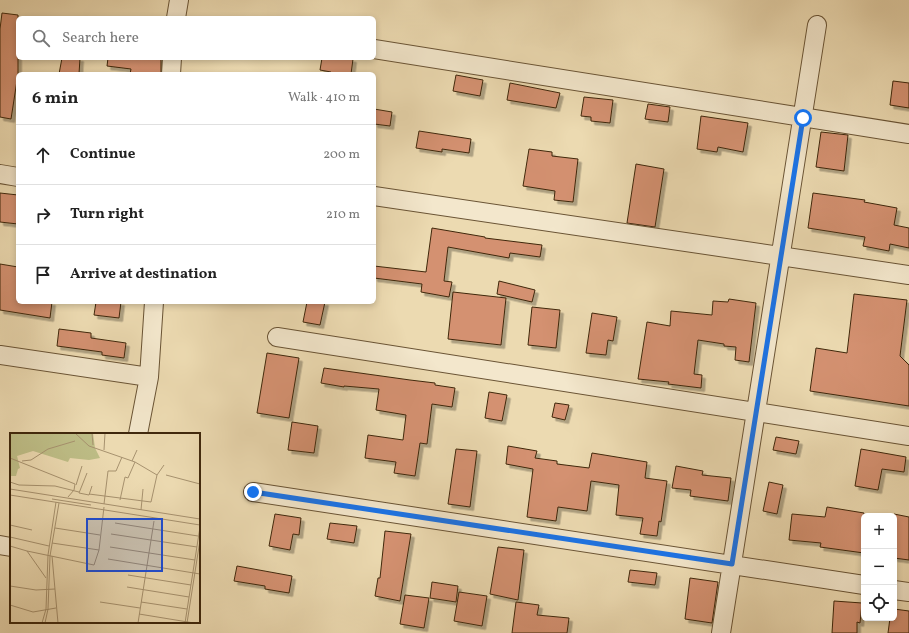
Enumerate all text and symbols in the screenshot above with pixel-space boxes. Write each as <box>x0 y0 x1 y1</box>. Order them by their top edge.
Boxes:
search box <box>16 16 376 60</box>
icon: search <box>30 27 52 49</box>
text: Search here <box>62 28 139 49</box>
text: 6 min <box>32 87 78 110</box>
text: Walk · 410 m <box>288 89 360 107</box>
route start <box>794 109 812 127</box>
icon: ahead <box>32 144 54 166</box>
text: Continue <box>70 144 135 165</box>
text: 200 m <box>323 146 360 164</box>
icon: right <box>32 204 54 226</box>
text: Turn right <box>70 204 144 225</box>
text: 210 m <box>326 206 360 224</box>
icon: arrive <box>32 264 54 286</box>
text: Arrive at destination <box>70 264 217 285</box>
inset map <box>10 433 200 623</box>
route end <box>244 483 262 501</box>
map controls <box>861 513 897 621</box>
button: + <box>861 513 897 549</box>
button: − <box>861 549 897 585</box>
button: locate <box>861 585 897 621</box>

